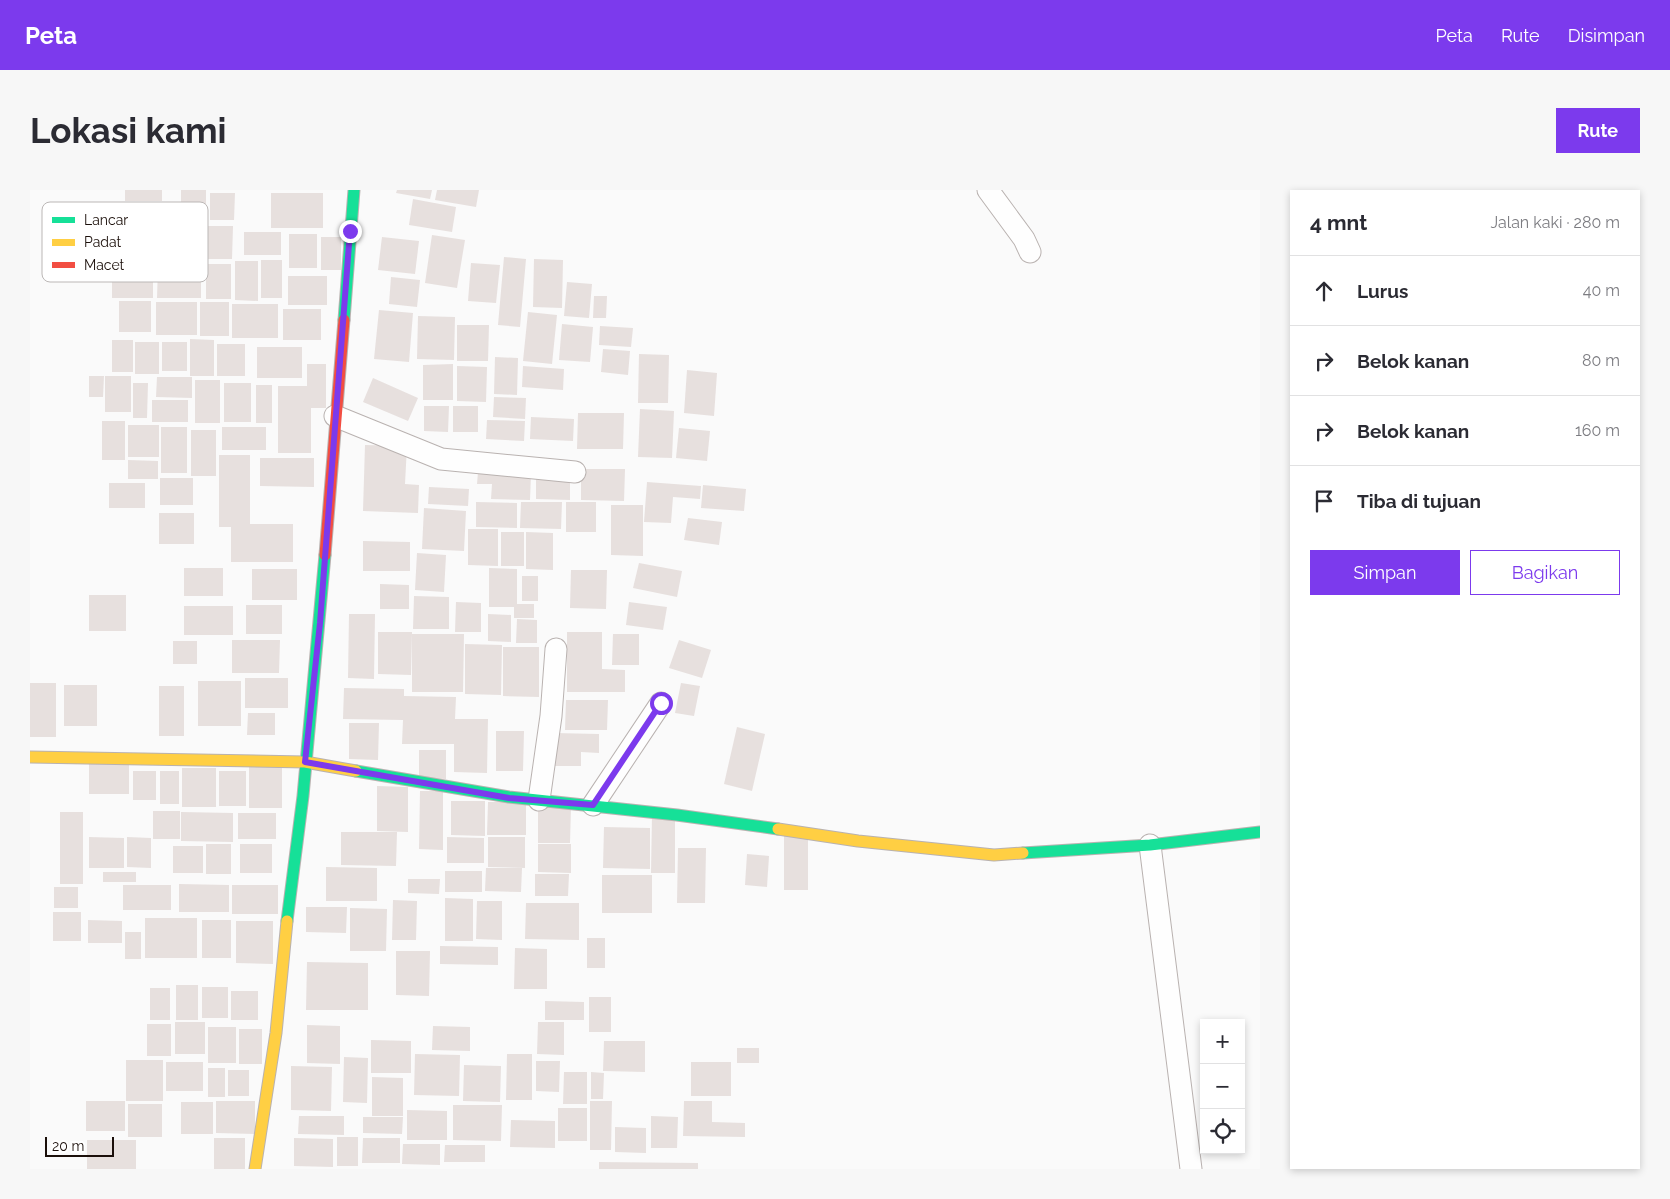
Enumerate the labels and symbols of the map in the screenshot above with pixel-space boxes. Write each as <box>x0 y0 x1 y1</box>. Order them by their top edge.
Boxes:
legend <box>42 202 208 282</box>
text: Lancar <box>84 212 128 228</box>
route end <box>339 220 362 243</box>
text: Padat <box>84 234 122 250</box>
text: Macet <box>84 257 125 273</box>
route start <box>650 692 673 715</box>
scale bar <box>45 1134 114 1157</box>

